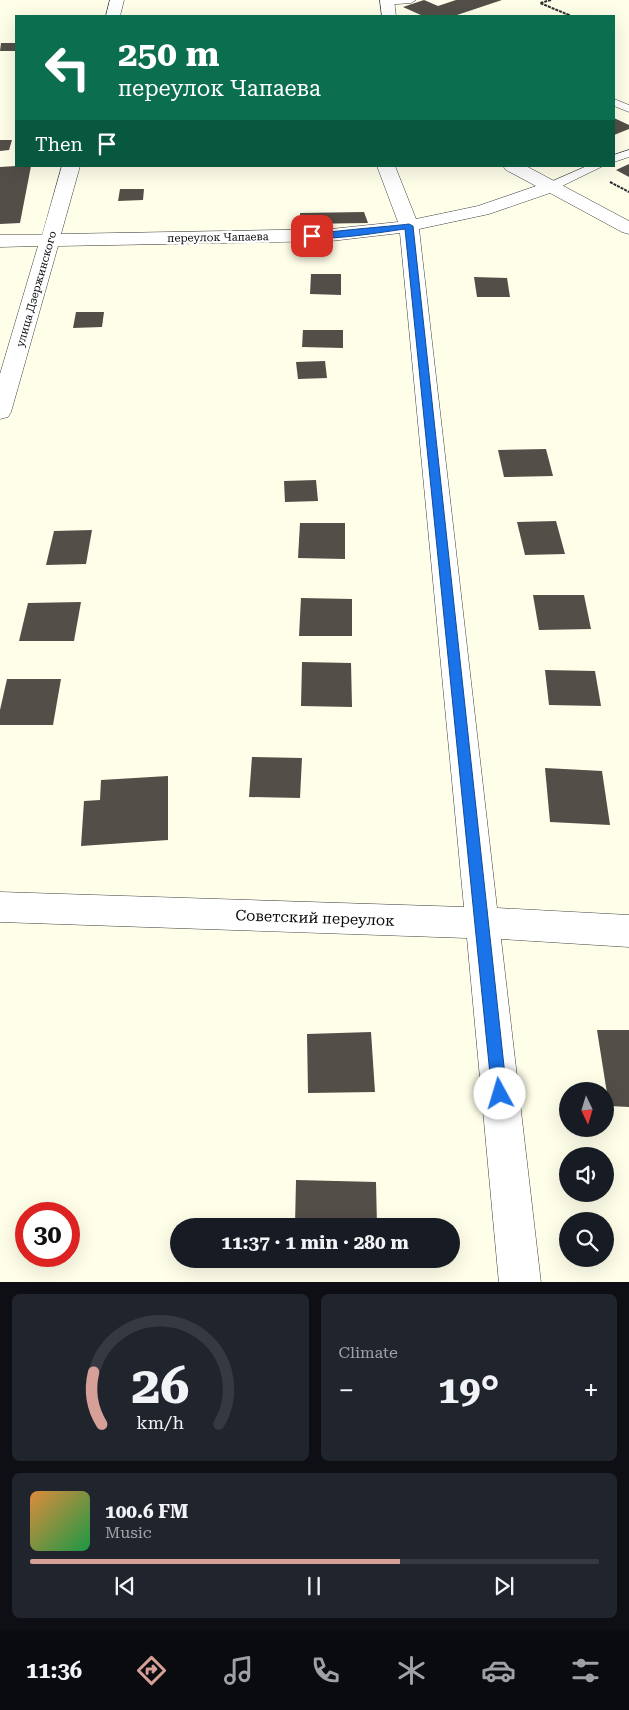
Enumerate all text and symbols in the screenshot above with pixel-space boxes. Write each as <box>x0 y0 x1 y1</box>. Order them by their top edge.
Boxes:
text: 250 m <box>118 34 219 75</box>
icon: left <box>35 35 100 100</box>
text: переулок Чапаева <box>118 76 321 101</box>
icon: arrive <box>93 130 121 158</box>
text: Then <box>35 133 83 156</box>
pin <box>291 215 333 257</box>
icon: arrive <box>298 222 326 250</box>
street label: улица Дзержинского <box>14 229 59 349</box>
street label: переулок Чапаева <box>167 230 269 245</box>
street label: Советский переулок <box>235 906 395 930</box>
position arrow <box>473 1067 525 1119</box>
north arrow <box>559 1082 614 1138</box>
map controls <box>559 1082 614 1267</box>
button: sound <box>559 1147 614 1202</box>
speed limit sign: 30 <box>15 1202 80 1267</box>
button: search <box>559 1212 614 1267</box>
text: 11:37 · 1 min · 280 m <box>221 1231 409 1254</box>
text: Climate <box>339 1343 398 1362</box>
text: 26 <box>131 1355 189 1416</box>
text: 19° <box>438 1368 499 1412</box>
text: − <box>339 1374 354 1407</box>
text: + <box>583 1374 599 1407</box>
text: km/h <box>136 1412 185 1433</box>
text: 100.6 FM <box>105 1500 188 1523</box>
text: Music <box>105 1523 152 1542</box>
icon: previous <box>111 1572 139 1600</box>
icon: pause <box>300 1572 328 1600</box>
icon: next <box>490 1572 518 1600</box>
icon: directions <box>134 1653 169 1688</box>
icon: music <box>221 1653 256 1688</box>
icon: phone <box>308 1653 343 1688</box>
icon: climate <box>394 1653 429 1688</box>
icon: car <box>481 1653 516 1688</box>
icon: filters <box>568 1653 603 1688</box>
text: 11:36 <box>26 1658 82 1683</box>

